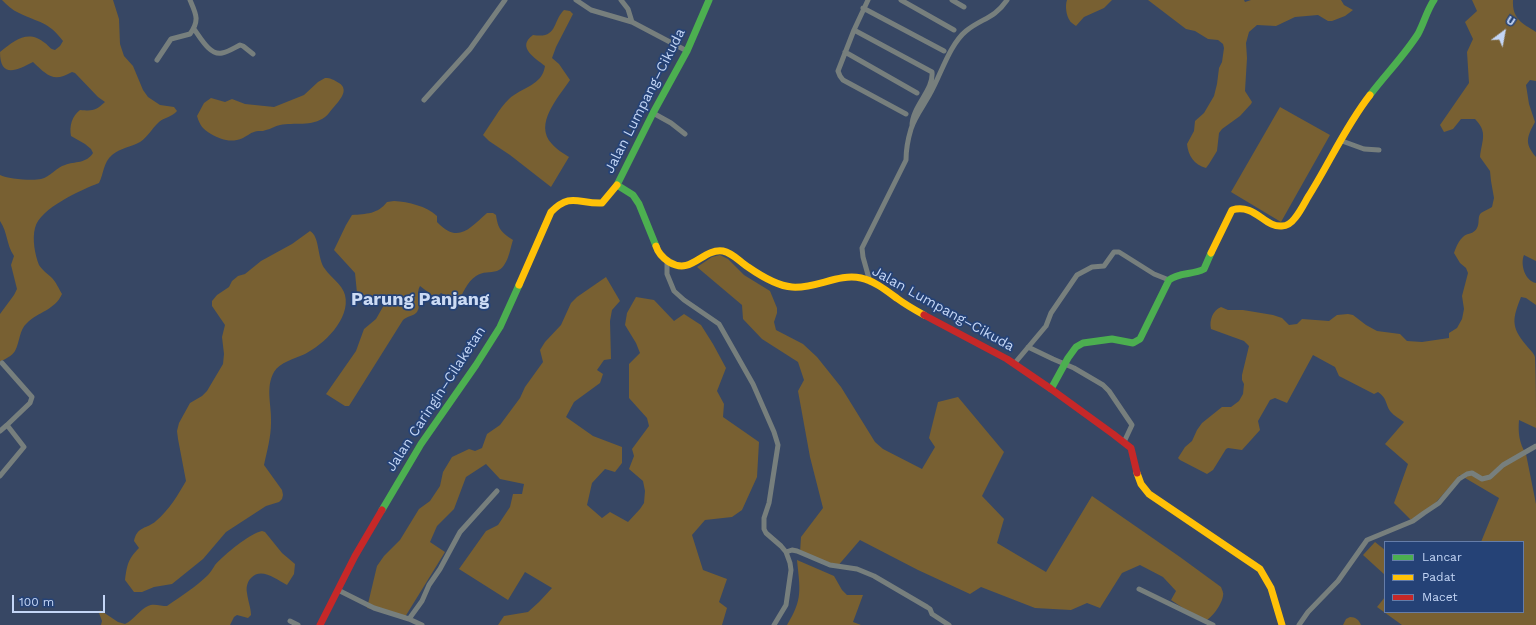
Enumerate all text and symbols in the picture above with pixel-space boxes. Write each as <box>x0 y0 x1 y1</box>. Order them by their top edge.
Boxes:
north arrow <box>1484 12 1524 52</box>
text: U <box>1504 14 1517 29</box>
street label: Jalan Lumpang–Cikuda <box>601 26 689 176</box>
street label: Jalan Lumpang–Cikuda <box>869 263 1017 355</box>
district label: Parung Panjang <box>351 289 489 311</box>
street label: Jalan Caringin–Cilaketan <box>383 323 489 475</box>
legend <box>1384 541 1524 613</box>
text: Lancar <box>1422 550 1462 564</box>
text: Padat <box>1422 570 1455 584</box>
scale bar <box>14 587 107 613</box>
text: Macet <box>1422 590 1457 604</box>
text: 100 m <box>19 595 54 609</box>

